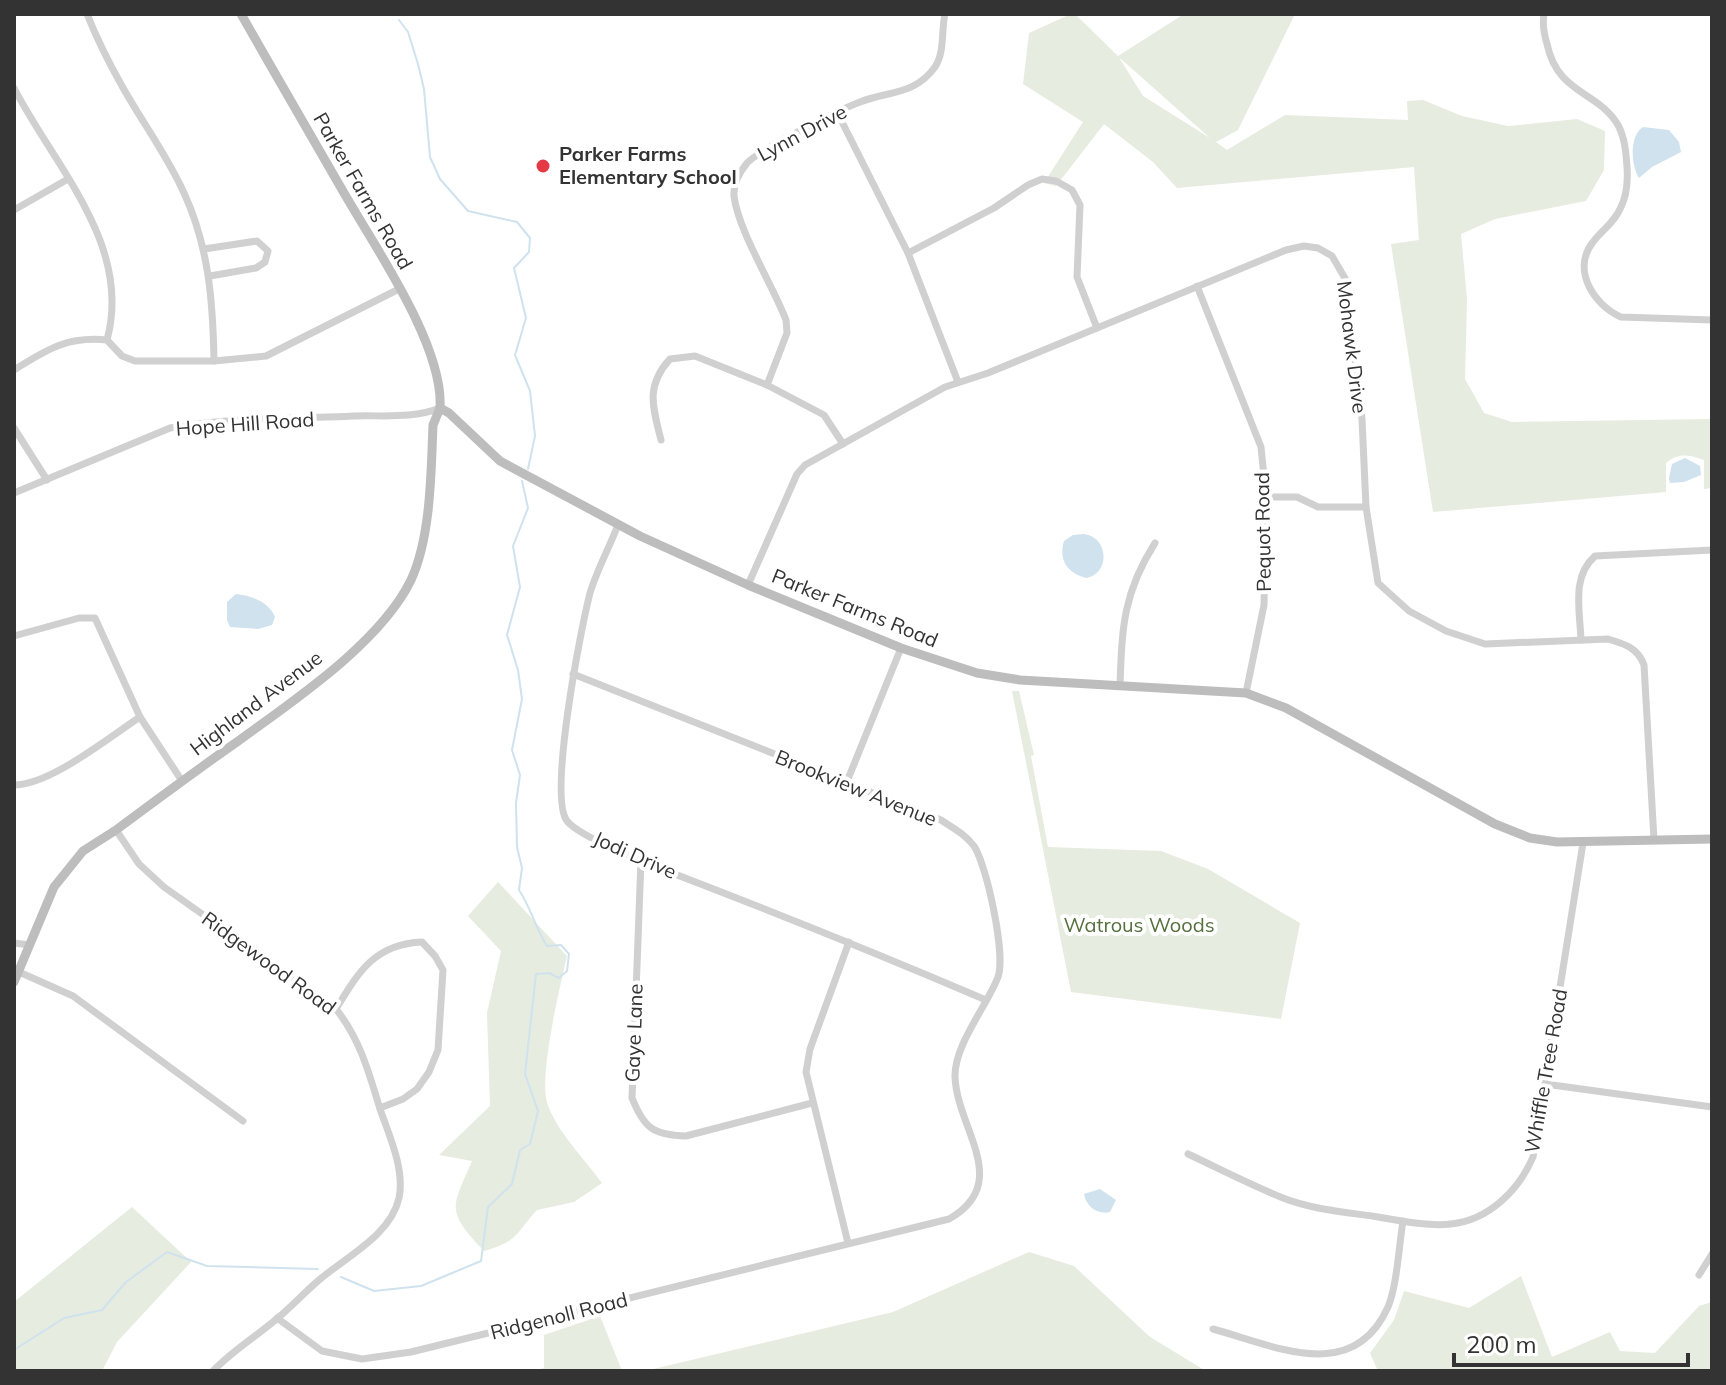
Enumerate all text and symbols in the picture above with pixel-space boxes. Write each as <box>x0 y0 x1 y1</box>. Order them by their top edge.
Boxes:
street label: Lynn Drive <box>753 99 851 167</box>
street label: Parker Farms Road <box>308 108 419 274</box>
place label: Parker Farms Elementary School <box>559 141 737 189</box>
marker: Parker Farms Elementary School <box>534 157 552 175</box>
street label: Mohawk Drive <box>1332 279 1373 415</box>
street label: Hope Hill Road <box>175 406 315 441</box>
street label: Pequot Road <box>1249 472 1276 592</box>
street label: Parker Farms Road <box>768 563 942 652</box>
street label: Highland Avenue <box>185 645 327 760</box>
street label: Brookview Avenue <box>772 744 941 831</box>
street label: Jodi Drive <box>590 825 681 884</box>
street label: Ridgewood Road <box>197 906 341 1020</box>
park label: Watrous Woods <box>1063 912 1215 937</box>
street label: Gaye Lane <box>619 983 648 1083</box>
street label: Whiffle Tree Road <box>1519 987 1572 1155</box>
street label: Ridgenoll Road <box>488 1286 630 1345</box>
scale bar <box>1454 1317 1688 1367</box>
text: 200 m <box>1466 1329 1537 1359</box>

